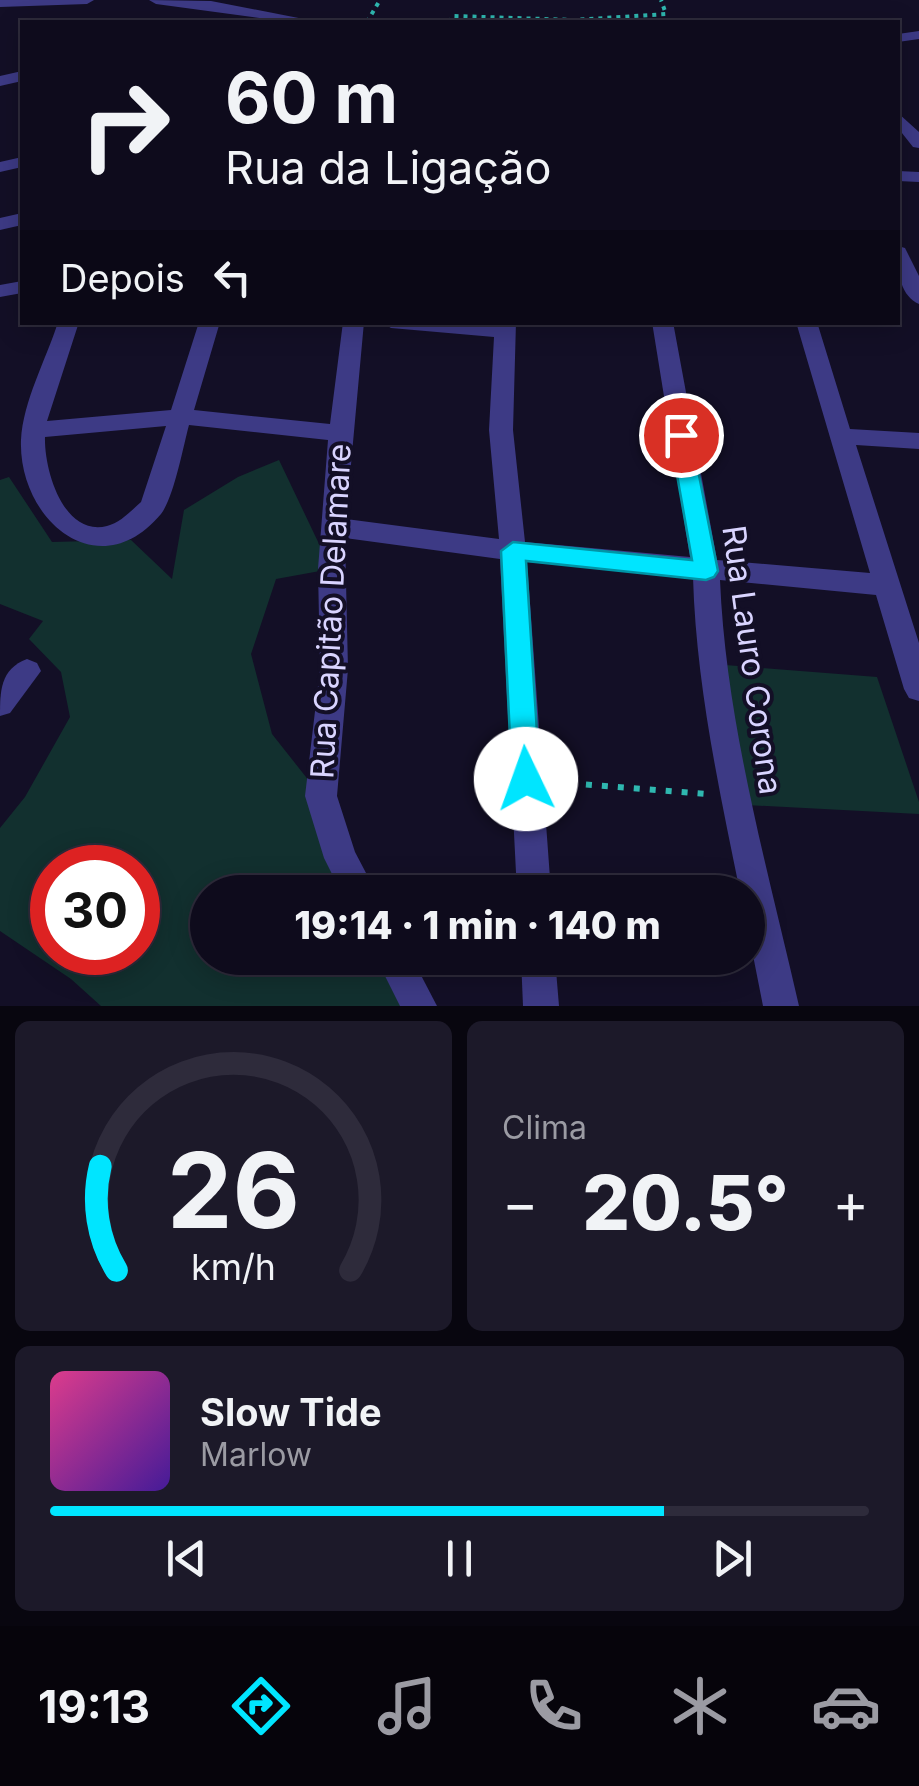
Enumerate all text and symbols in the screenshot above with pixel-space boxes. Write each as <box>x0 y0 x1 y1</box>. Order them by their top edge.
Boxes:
text: 60 m <box>225 55 398 140</box>
icon: right <box>60 60 190 190</box>
text: Rua da Ligação <box>225 140 552 195</box>
icon: left <box>205 250 260 305</box>
text: Depois <box>60 255 185 301</box>
pin <box>639 393 724 478</box>
icon: arrive <box>654 408 709 463</box>
street label: Rua Capitão Delamare <box>302 442 359 780</box>
street label: Rua Lauro Corona <box>714 523 791 797</box>
position arrow <box>474 727 578 831</box>
speed limit sign: 30 <box>30 845 160 975</box>
text: 19:14 · 1 min · 140 m <box>294 902 661 948</box>
text: Clima <box>502 1108 587 1147</box>
text: 26 <box>167 1127 300 1253</box>
text: 20.5° <box>582 1157 789 1248</box>
text: − <box>502 1170 538 1236</box>
text: + <box>833 1170 869 1236</box>
text: km/h <box>191 1245 276 1289</box>
text: Slow Tide <box>200 1389 382 1435</box>
text: Marlow <box>200 1435 312 1474</box>
icon: previous <box>159 1531 214 1586</box>
icon: pause <box>432 1531 487 1586</box>
icon: next <box>705 1531 760 1586</box>
icon: directions <box>226 1671 296 1741</box>
icon: music <box>372 1671 442 1741</box>
icon: phone <box>519 1671 589 1741</box>
icon: climate <box>665 1671 735 1741</box>
icon: car <box>811 1671 881 1741</box>
text: 19:13 <box>38 1679 150 1734</box>

